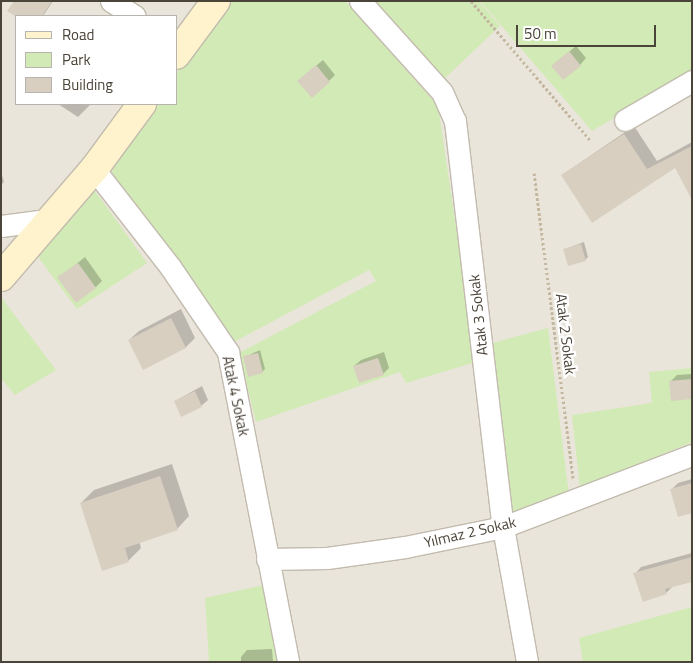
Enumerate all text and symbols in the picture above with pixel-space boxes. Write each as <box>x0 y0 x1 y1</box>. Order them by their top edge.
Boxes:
legend <box>15 15 178 105</box>
scale bar <box>518 15 658 47</box>
text: 50 m <box>524 22 557 45</box>
text: Road <box>62 23 94 46</box>
text: Park <box>62 48 91 71</box>
text: Building <box>62 73 113 96</box>
street label: Atak 3 Sokak <box>465 273 491 357</box>
street label: Atak 2 Sokak <box>552 292 580 376</box>
street label: Atak 4 Sokak <box>219 354 253 438</box>
street label: Yılmaz 2 Sokak <box>422 513 518 551</box>

